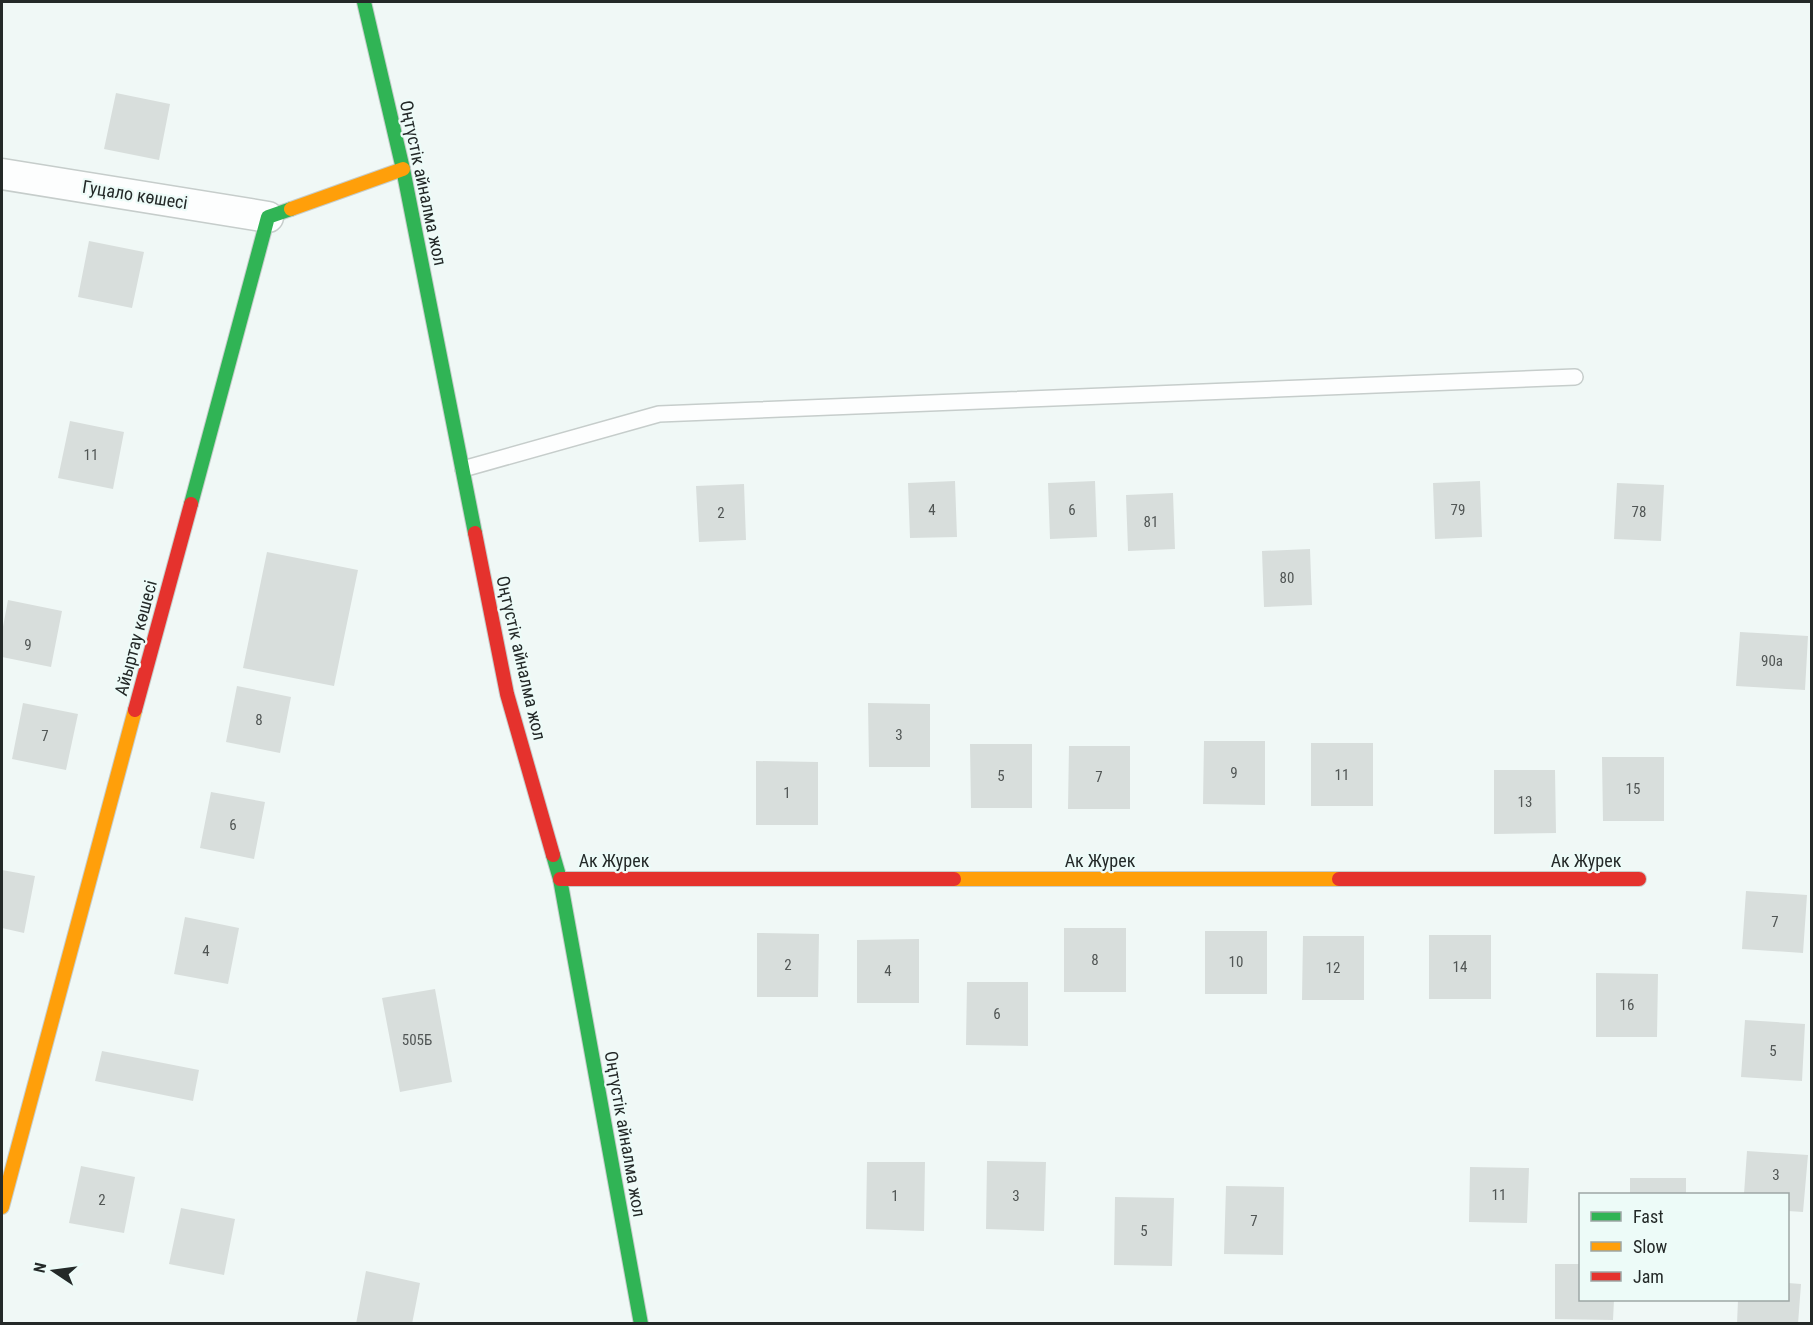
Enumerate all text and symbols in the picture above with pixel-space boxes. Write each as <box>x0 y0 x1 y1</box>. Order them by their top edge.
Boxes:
street label: Оңтүстік айналма жол <box>396 99 451 267</box>
street label: Гуцало көшесі <box>81 176 189 213</box>
house number: 11 <box>84 446 98 464</box>
house number: 4 <box>928 501 936 519</box>
house number: 6 <box>1068 501 1076 519</box>
house number: 79 <box>1451 501 1465 519</box>
house number: 78 <box>1632 503 1646 521</box>
house number: 2 <box>717 504 725 522</box>
house number: 81 <box>1144 513 1158 531</box>
house number: 80 <box>1280 569 1294 587</box>
street label: Оңтүстік айналма жол <box>492 574 551 742</box>
street label: Айыртау көшесі <box>110 578 161 698</box>
house number: 9 <box>24 636 32 654</box>
house number: 90а <box>1761 652 1783 670</box>
house number: 8 <box>255 711 263 729</box>
house number: 3 <box>895 726 903 744</box>
house number: 7 <box>41 727 49 745</box>
house number: 9 <box>1230 764 1238 782</box>
house number: 11 <box>1335 766 1349 784</box>
house number: 5 <box>997 767 1005 785</box>
house number: 7 <box>1095 768 1103 786</box>
house number: 15 <box>1626 780 1640 798</box>
house number: 1 <box>783 784 791 802</box>
house number: 13 <box>1518 793 1532 811</box>
house number: 6 <box>229 816 237 834</box>
street label: Ак Журек <box>579 850 650 871</box>
street label: Ак Журек <box>1065 850 1136 871</box>
street label: Ак Журек <box>1551 850 1622 871</box>
house number: 7 <box>1771 913 1779 931</box>
house number: 4 <box>202 942 210 960</box>
house number: 8 <box>1091 951 1099 969</box>
house number: 10 <box>1229 953 1243 971</box>
house number: 2 <box>784 956 792 974</box>
house number: 14 <box>1453 958 1467 976</box>
house number: 12 <box>1326 959 1340 977</box>
house number: 4 <box>884 962 892 980</box>
house number: 16 <box>1620 996 1634 1014</box>
house number: 6 <box>993 1005 1001 1023</box>
house number: 505Б <box>402 1031 432 1049</box>
house number: 5 <box>1769 1042 1777 1060</box>
street label: Оңтүстік айналма жол <box>601 1049 650 1218</box>
house number: 3 <box>1772 1166 1780 1184</box>
house number: 11 <box>1492 1186 1506 1204</box>
house number: 1 <box>891 1187 899 1205</box>
house number: 3 <box>1012 1187 1020 1205</box>
house number: 2 <box>98 1191 106 1209</box>
legend <box>1579 1193 1789 1301</box>
text: Fast <box>1633 1206 1664 1227</box>
house number: 7 <box>1250 1212 1258 1230</box>
house number: 5 <box>1140 1222 1148 1240</box>
text: Slow <box>1633 1236 1668 1257</box>
north arrow <box>24 1241 84 1301</box>
text: N <box>30 1261 50 1275</box>
text: Jam <box>1633 1266 1664 1287</box>

